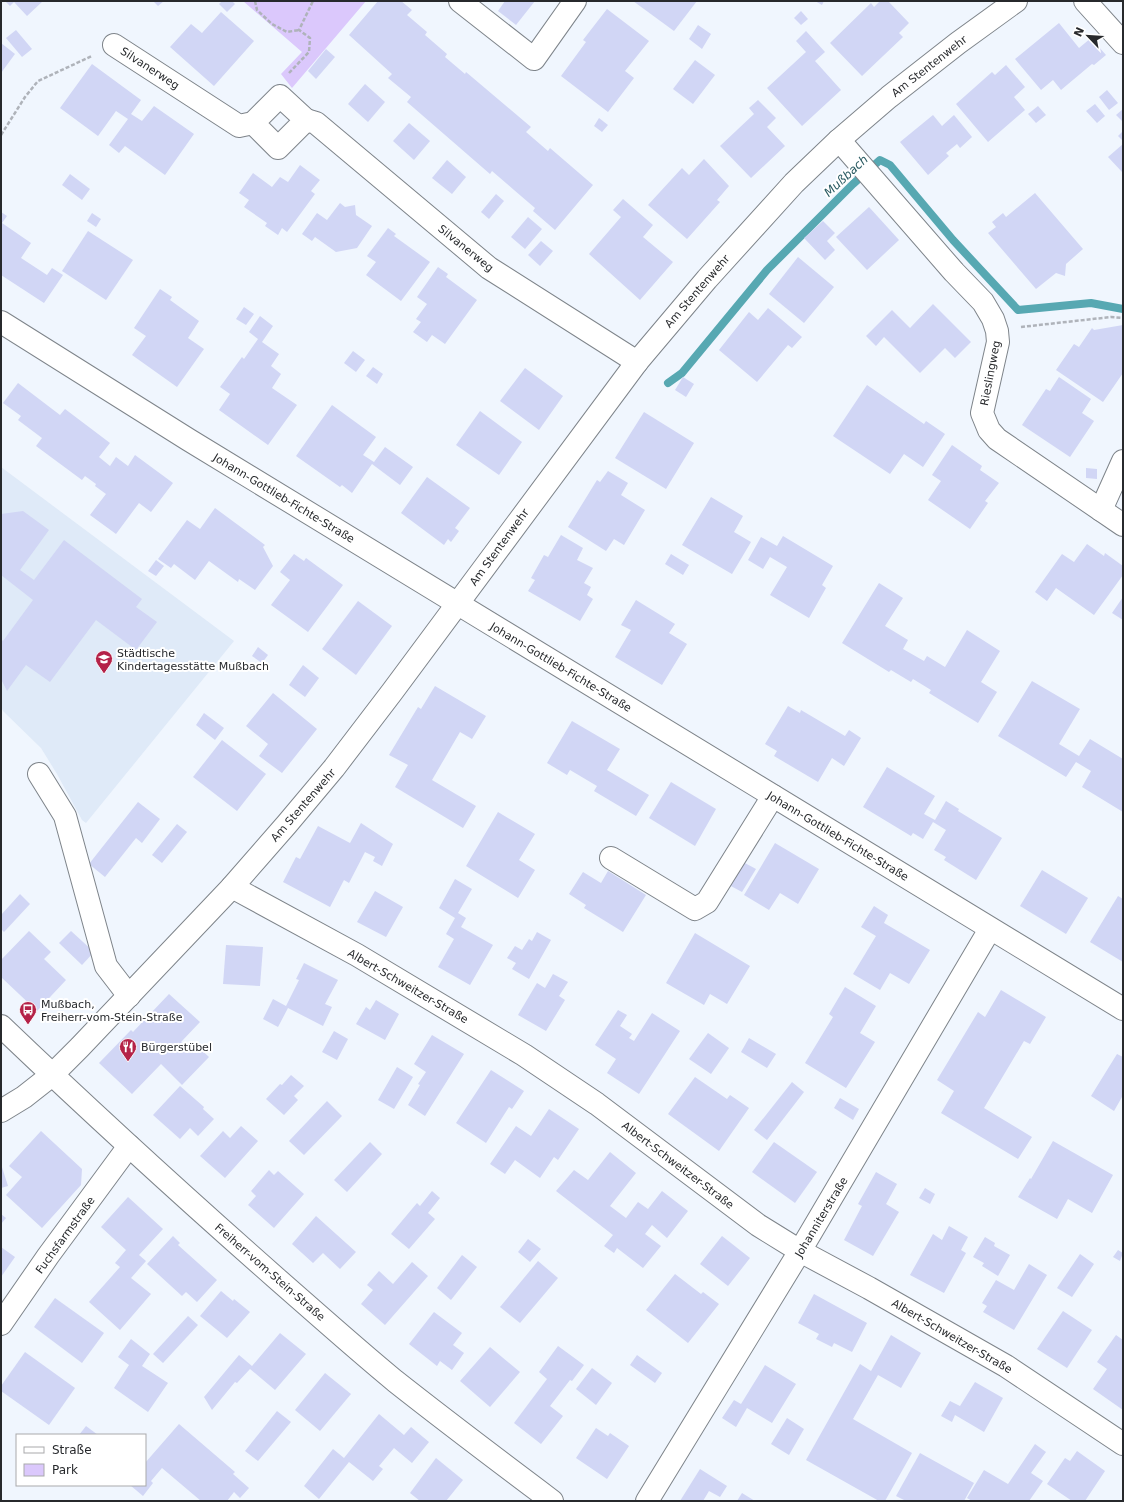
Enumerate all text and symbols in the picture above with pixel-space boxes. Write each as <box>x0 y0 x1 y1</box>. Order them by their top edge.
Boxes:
north arrow <box>1068 16 1108 56</box>
text: N <box>1072 25 1087 39</box>
street label: Am Stentenwehr <box>889 33 970 100</box>
street label: Silvanerweg <box>118 45 182 92</box>
water label: Mußbach <box>821 152 871 200</box>
street label: Silvanerweg <box>435 222 496 275</box>
street label: Am Stentenwehr <box>662 252 733 330</box>
street label: Rieslingweg <box>978 339 1003 407</box>
street label: Johann-Gottlieb-Fichte-Straße <box>210 450 357 546</box>
street label: Am Stentenwehr <box>467 506 532 588</box>
street label: Johann-Gottlieb-Fichte-Straße <box>487 619 634 715</box>
place label: Städtische Kindertagesstätte Mußbach <box>117 647 269 673</box>
school or university icon: Städtische Kindertagesstätte Mußbach <box>94 649 114 674</box>
street label: Am Stentenwehr <box>268 766 339 844</box>
street label: Johann-Gottlieb-Fichte-Straße <box>764 788 911 884</box>
street label: Albert-Schweitzer-Straße <box>345 947 470 1026</box>
place label: Mußbach, Freiherr-vom-Stein-Straße <box>41 998 183 1024</box>
bus stop icon: Mußbach, Freiherr-vom-Stein-Straße <box>18 1000 38 1025</box>
restaurant icon: Bürgerstübel <box>118 1037 138 1062</box>
place label: Bürgerstübel <box>141 1041 212 1054</box>
street label: Albert-Schweitzer-Straße <box>619 1119 736 1212</box>
street label: Johanniterstraße <box>792 1175 851 1261</box>
street label: Fuchsfarmstraße <box>33 1194 98 1276</box>
street label: Freiherr-vom-Stein-Straße <box>212 1221 327 1324</box>
street label: Albert-Schweitzer-Straße <box>889 1297 1014 1376</box>
legend <box>16 1434 146 1486</box>
text: Straße <box>52 1443 92 1457</box>
text: Park <box>52 1463 78 1477</box>

